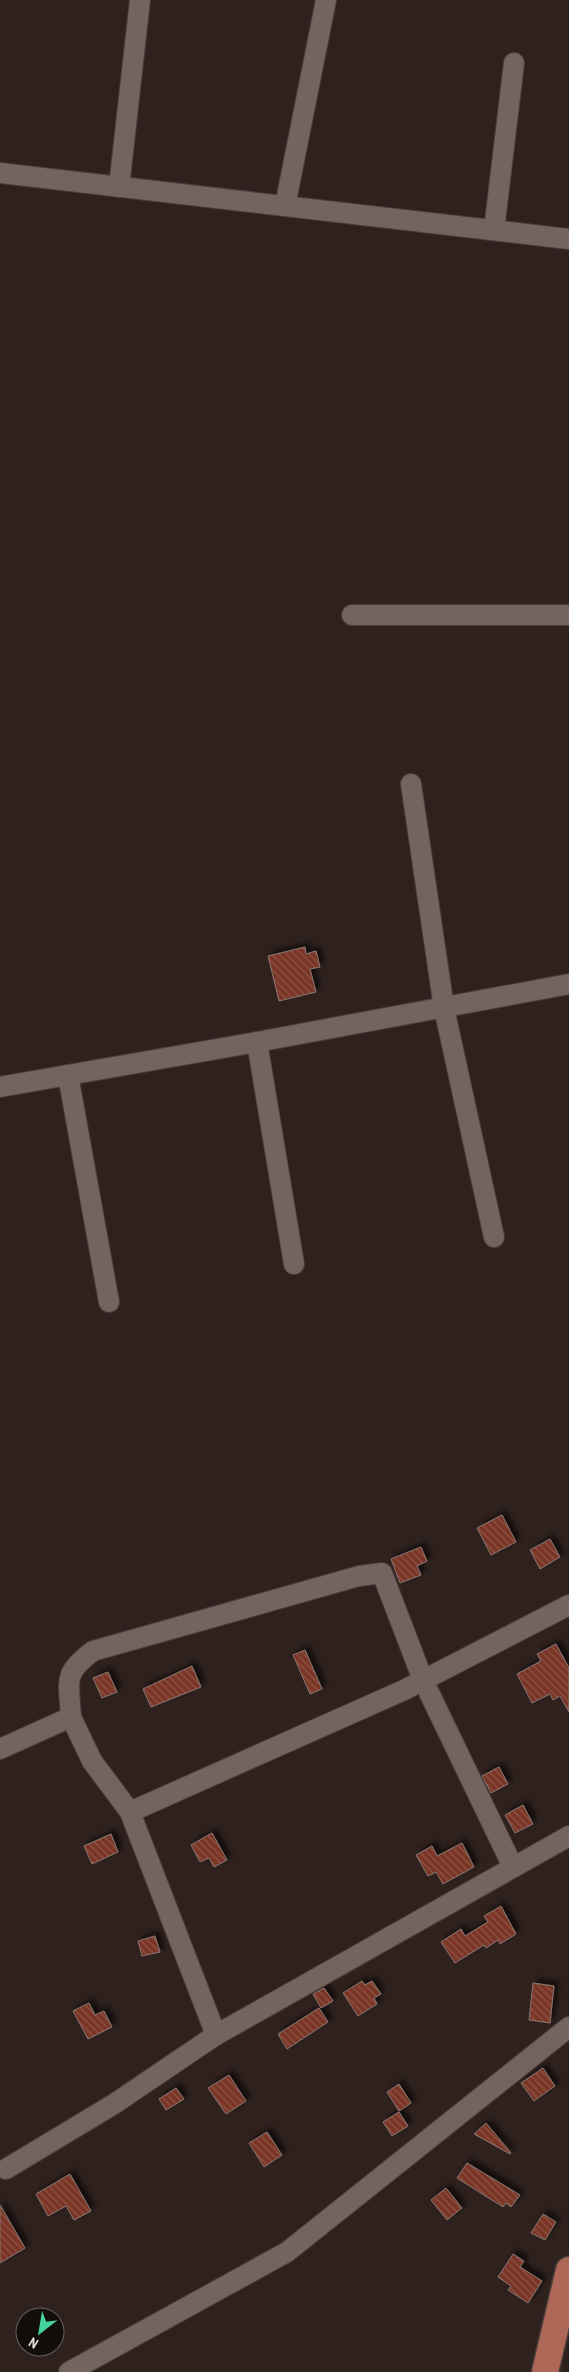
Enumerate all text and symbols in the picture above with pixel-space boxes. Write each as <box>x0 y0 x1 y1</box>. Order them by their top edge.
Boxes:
north arrow <box>15 2307 65 2357</box>
text: N <box>25 2333 41 2353</box>

